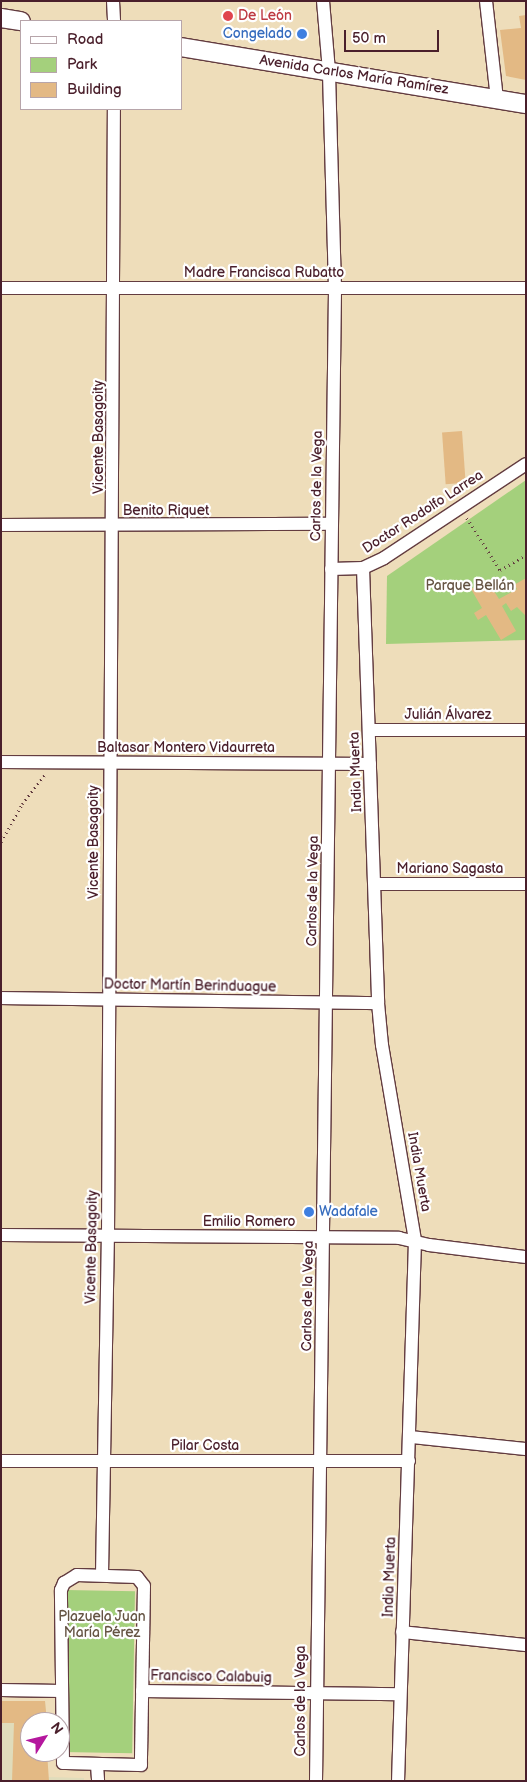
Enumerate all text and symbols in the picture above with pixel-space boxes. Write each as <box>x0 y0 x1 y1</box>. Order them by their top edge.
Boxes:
place label: De León <box>238 8 292 24</box>
marker: De León <box>222 10 234 22</box>
legend <box>20 20 182 110</box>
scale bar <box>347 20 442 52</box>
place label: Congelado <box>223 26 292 42</box>
marker: Congelado <box>296 28 308 40</box>
text: 50 m <box>352 29 386 48</box>
text: Road <box>67 30 103 49</box>
street label: Avenida Carlos María Ramírez <box>258 52 450 98</box>
text: Park <box>67 55 97 74</box>
text: Building <box>67 80 122 99</box>
street label: Madre Francisca Rubatto <box>184 265 344 281</box>
street label: Vicente Basagoity <box>91 380 107 494</box>
street label: Carlos de la Vega <box>308 430 326 542</box>
street label: Doctor Rodolfo Larrea <box>360 467 486 557</box>
street label: Benito Riquet <box>123 503 209 519</box>
park label: Parque Bellán <box>426 578 514 594</box>
street label: Julián Álvarez <box>404 707 492 723</box>
street label: India Muerta <box>346 732 366 812</box>
street label: Baltasar Montero Vidaurreta <box>97 740 275 756</box>
street label: Vicente Basagoity <box>86 785 102 899</box>
street label: Carlos de la Vega <box>304 835 322 947</box>
street label: Mariano Sagasta <box>396 861 504 877</box>
street label: Doctor Martín Berinduague <box>104 976 276 996</box>
street label: India Muerta <box>404 1131 434 1213</box>
street label: Vicente Basagoity <box>83 1190 101 1304</box>
place label: Wadafale <box>319 1204 378 1220</box>
marker: Wadafale <box>303 1206 315 1218</box>
street label: Emilio Romero <box>203 1214 295 1230</box>
street label: Carlos de la Vega <box>299 1240 317 1352</box>
street label: Pilar Costa <box>171 1438 239 1454</box>
street label: India Muerta <box>380 1537 400 1617</box>
park label: Plazuela Juan María Pérez <box>58 1609 146 1641</box>
street label: Carlos de la Vega <box>293 1645 309 1757</box>
street label: Francisco Calabuig <box>150 1668 272 1686</box>
north arrow <box>20 1712 70 1762</box>
text: N <box>47 1719 67 1738</box>

